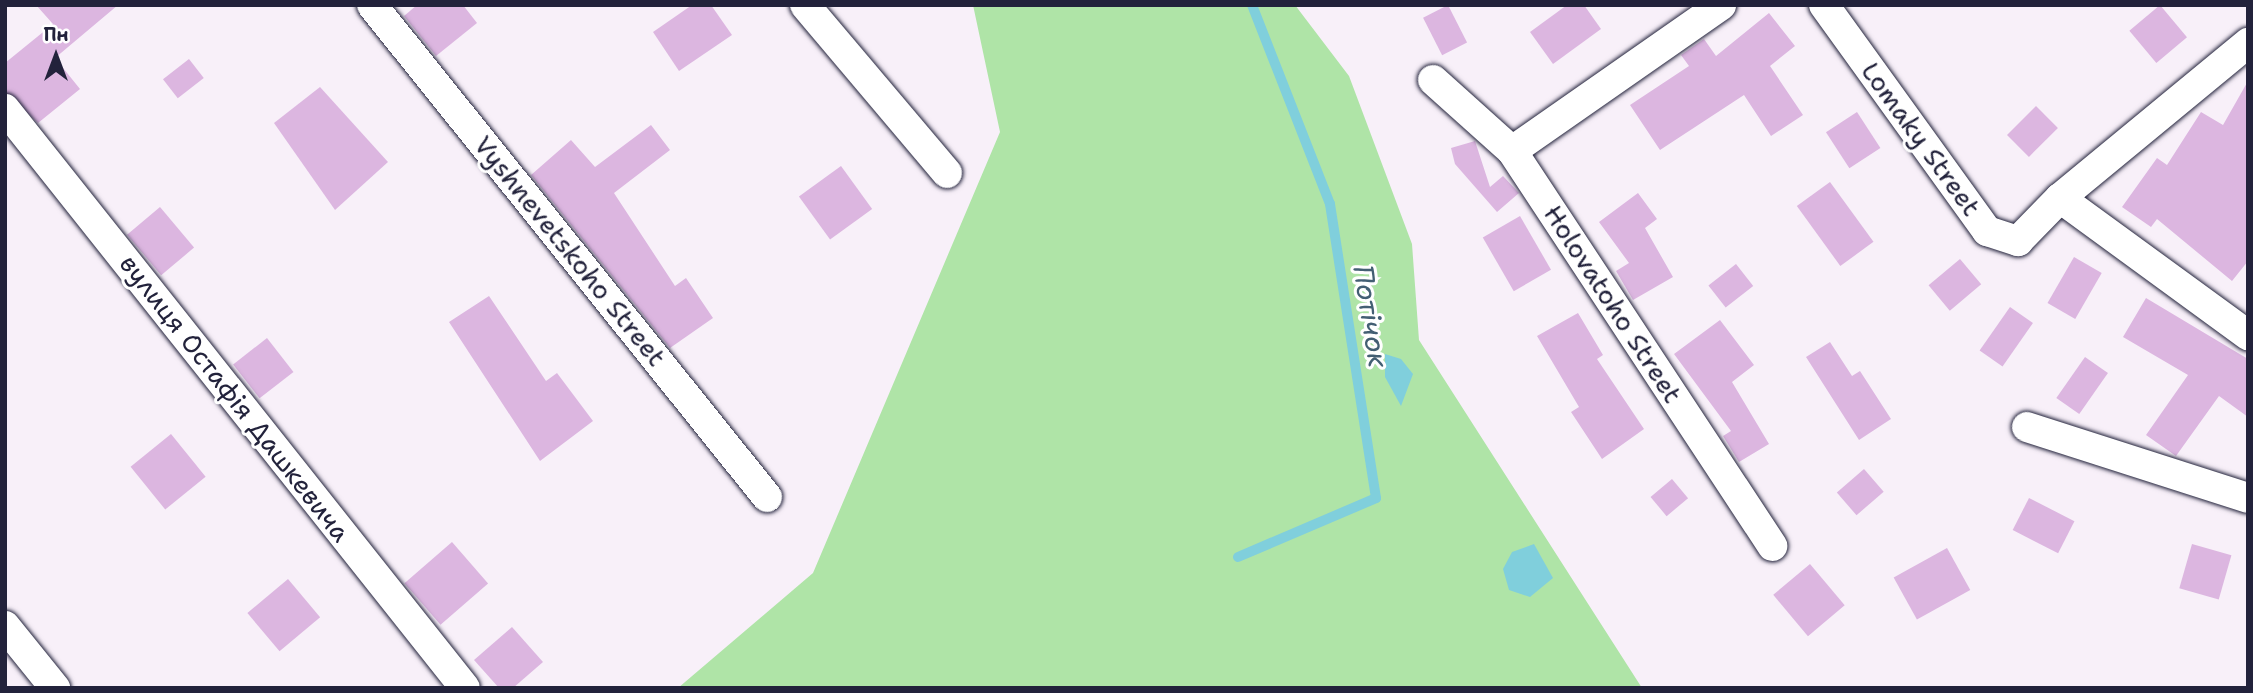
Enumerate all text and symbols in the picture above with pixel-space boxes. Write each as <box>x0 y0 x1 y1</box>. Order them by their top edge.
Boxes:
north arrow <box>21 21 91 91</box>
text: Пн <box>43 22 69 47</box>
street label: Lomaky Street <box>1855 56 1987 222</box>
street label: Vyshnevetskoho Street <box>468 130 672 372</box>
street label: Holovatoho Street <box>1537 199 1689 409</box>
street label: вулиця Остафія Дашкевича <box>113 248 357 548</box>
water label: Потічок <box>1346 262 1396 370</box>

